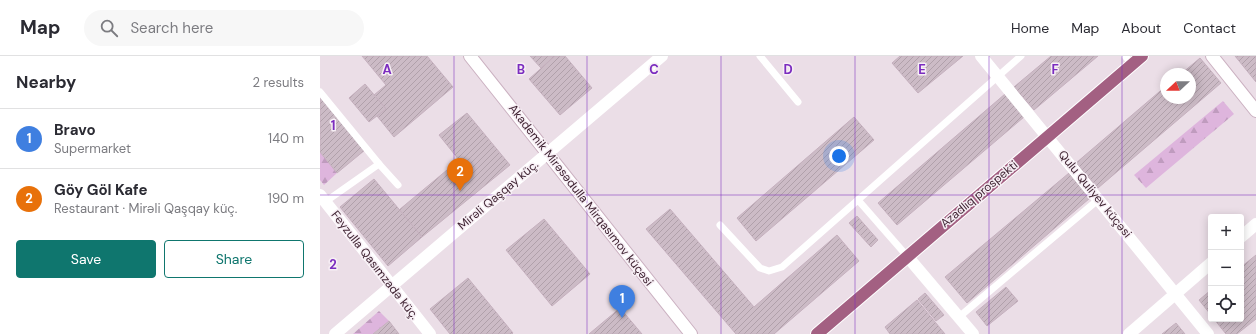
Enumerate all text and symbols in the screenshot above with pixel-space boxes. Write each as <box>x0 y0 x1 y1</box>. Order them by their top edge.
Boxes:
search box <box>84 10 364 46</box>
text: Map <box>20 15 60 40</box>
icon: search <box>98 17 120 39</box>
text: Search here <box>130 18 213 38</box>
text: Home <box>1011 19 1049 37</box>
text: Map <box>1071 19 1099 37</box>
text: About <box>1121 19 1161 37</box>
text: Contact <box>1183 19 1236 37</box>
text: A <box>382 61 392 78</box>
text: B <box>517 61 525 78</box>
text: C <box>649 61 659 78</box>
text: D <box>783 61 793 78</box>
text: E <box>918 61 926 78</box>
text: F <box>1051 61 1059 78</box>
north arrow <box>1160 68 1196 104</box>
text: Nearby <box>16 71 76 93</box>
text: 2 results <box>253 74 304 91</box>
street label: Akademik Mirəsədulla Mirqasımov küçəsi <box>505 101 657 289</box>
text: 1 <box>331 117 335 134</box>
text: Bravo <box>54 120 96 140</box>
text: 1 <box>27 130 31 147</box>
text: 140 m <box>268 130 304 147</box>
text: Supermarket <box>54 140 131 157</box>
your location <box>829 146 849 166</box>
street label: Qulu Quliyev küçəsi <box>1055 147 1135 241</box>
street label: Mirəli Qaşqay küç. <box>454 157 542 233</box>
street label: Azadlıq prospekti <box>937 157 1021 231</box>
pin: 2 <box>447 158 473 191</box>
text: Göy Göl Kafe <box>54 180 147 200</box>
text: 2 <box>25 190 33 207</box>
text: 190 m <box>268 190 304 207</box>
text: Restaurant · Mirəli Qaşqay küç. <box>54 200 237 217</box>
street label: Feyzulla Qasımzadə küç. <box>328 207 422 323</box>
map controls <box>1208 214 1244 322</box>
button: + <box>1208 214 1244 250</box>
button: Save <box>16 240 156 278</box>
button: Share <box>164 240 304 278</box>
button: − <box>1208 250 1244 286</box>
text: 2 <box>329 256 337 273</box>
pin: 1 <box>609 285 635 318</box>
button: locate <box>1208 286 1244 322</box>

